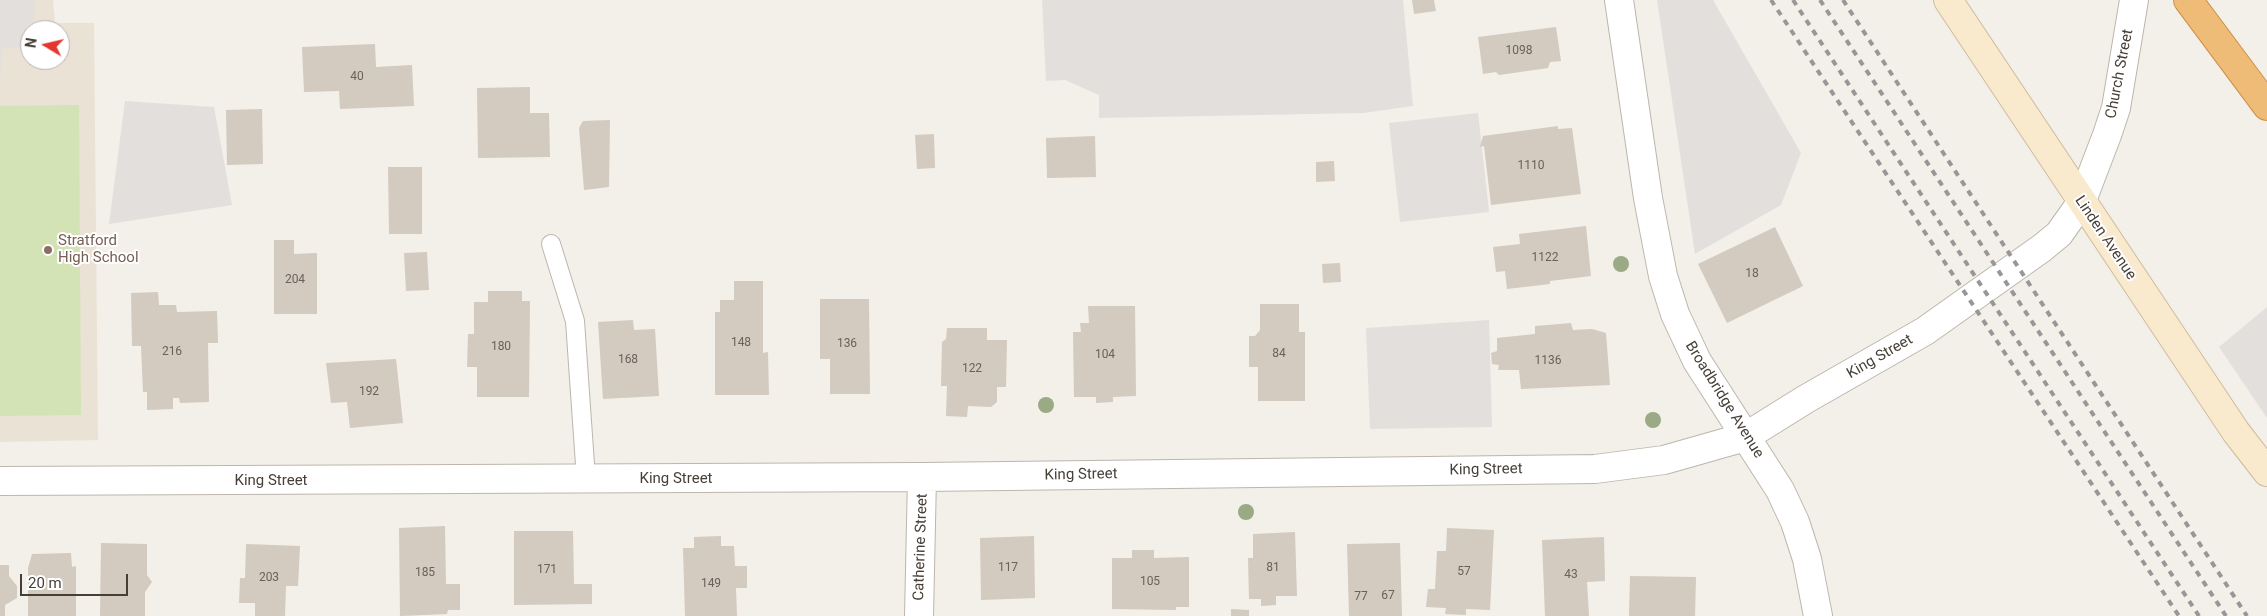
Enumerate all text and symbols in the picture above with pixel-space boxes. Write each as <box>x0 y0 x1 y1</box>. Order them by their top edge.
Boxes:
north arrow <box>20 20 70 70</box>
street label: Church Street <box>2103 28 2137 120</box>
text: N <box>22 37 40 49</box>
house number: 1098 <box>1506 44 1532 58</box>
house number: 40 <box>350 70 364 84</box>
house number: 1110 <box>1518 159 1544 173</box>
street label: Linden Avenue <box>2070 193 2140 283</box>
place label: Stratford High School <box>58 232 139 267</box>
marker: Stratford High School <box>42 244 54 256</box>
house number: 1122 <box>1532 251 1558 265</box>
house number: 18 <box>1745 267 1759 281</box>
house number: 204 <box>285 273 305 287</box>
street label: King Street <box>1844 331 1916 383</box>
house number: 148 <box>731 336 751 350</box>
house number: 136 <box>837 337 857 351</box>
street label: Broadbridge Avenue <box>1681 338 1767 462</box>
house number: 180 <box>491 340 511 354</box>
house number: 216 <box>162 345 182 359</box>
house number: 84 <box>1272 347 1286 361</box>
house number: 104 <box>1095 348 1115 362</box>
house number: 168 <box>618 353 638 367</box>
house number: 1136 <box>1535 354 1561 368</box>
house number: 122 <box>962 362 982 376</box>
house number: 192 <box>359 385 379 399</box>
street label: King Street <box>1449 460 1523 480</box>
street label: King Street <box>1044 465 1118 485</box>
street label: King Street <box>639 470 713 488</box>
street label: King Street <box>234 472 308 490</box>
street label: Catherine Street <box>910 493 932 601</box>
house number: 117 <box>998 561 1018 575</box>
house number: 81 <box>1266 561 1280 575</box>
house number: 171 <box>537 563 557 577</box>
scale bar <box>22 564 130 596</box>
house number: 57 <box>1457 565 1471 579</box>
house number: 185 <box>415 566 435 580</box>
house number: 43 <box>1564 568 1578 582</box>
house number: 203 <box>259 571 279 585</box>
text: 20 m <box>28 574 62 592</box>
house number: 105 <box>1140 575 1160 589</box>
house number: 149 <box>701 577 721 591</box>
house number: 67 <box>1381 589 1395 603</box>
house number: 77 <box>1354 590 1368 604</box>

